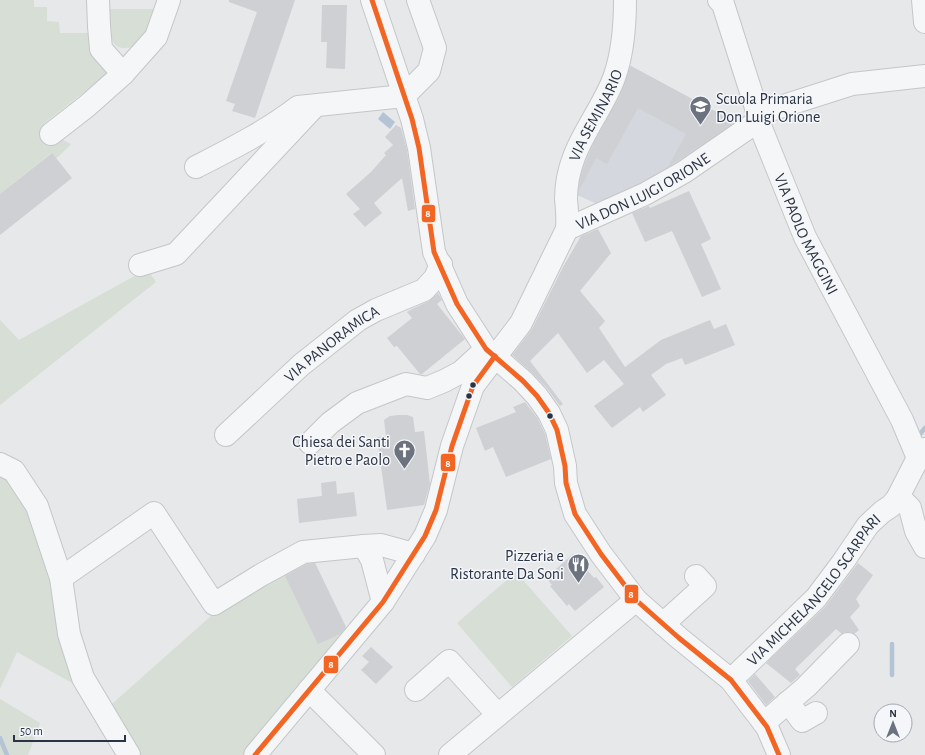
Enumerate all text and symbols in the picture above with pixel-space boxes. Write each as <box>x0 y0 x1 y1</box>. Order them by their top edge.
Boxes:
street label: VIA SEMINARIO <box>566 68 625 163</box>
place label: Scuola Primaria Don Luigi Orione <box>716 91 820 125</box>
school or university icon: Scuola Primaria Don Luigi Orione <box>687 94 713 127</box>
street label: VIA DON LUIGI ORIONE <box>574 150 713 233</box>
street label: VIA PAOLO MAGGINI <box>771 171 841 297</box>
line badge: 8 <box>421 204 436 223</box>
text: 8 <box>425 208 431 219</box>
street label: VIA PANORAMICA <box>281 303 382 385</box>
unlabelled marker <box>468 380 478 390</box>
unlabelled marker <box>464 391 474 401</box>
unlabelled marker <box>545 411 555 421</box>
place label: Chiesa dei Santi Pietro e Paolo <box>292 434 390 468</box>
church icon: Chiesa dei Santi Pietro e Paolo <box>392 437 418 470</box>
line badge: 8 <box>440 453 456 472</box>
text: 8 <box>445 458 451 469</box>
street label: VIA MICHELANGELO SCARPARI <box>744 511 884 669</box>
place label: Pizzeria e Ristorante Da Soni <box>450 548 564 582</box>
restaurant icon: Pizzeria e Ristorante Da Soni <box>566 551 592 584</box>
line badge: 8 <box>624 584 639 604</box>
text: 8 <box>628 589 634 600</box>
line badge: 8 <box>323 655 339 674</box>
text: 8 <box>328 659 334 670</box>
north arrow <box>873 703 913 743</box>
text: N <box>889 708 897 719</box>
scale bar <box>14 717 125 743</box>
text: 50 m <box>20 725 43 737</box>

